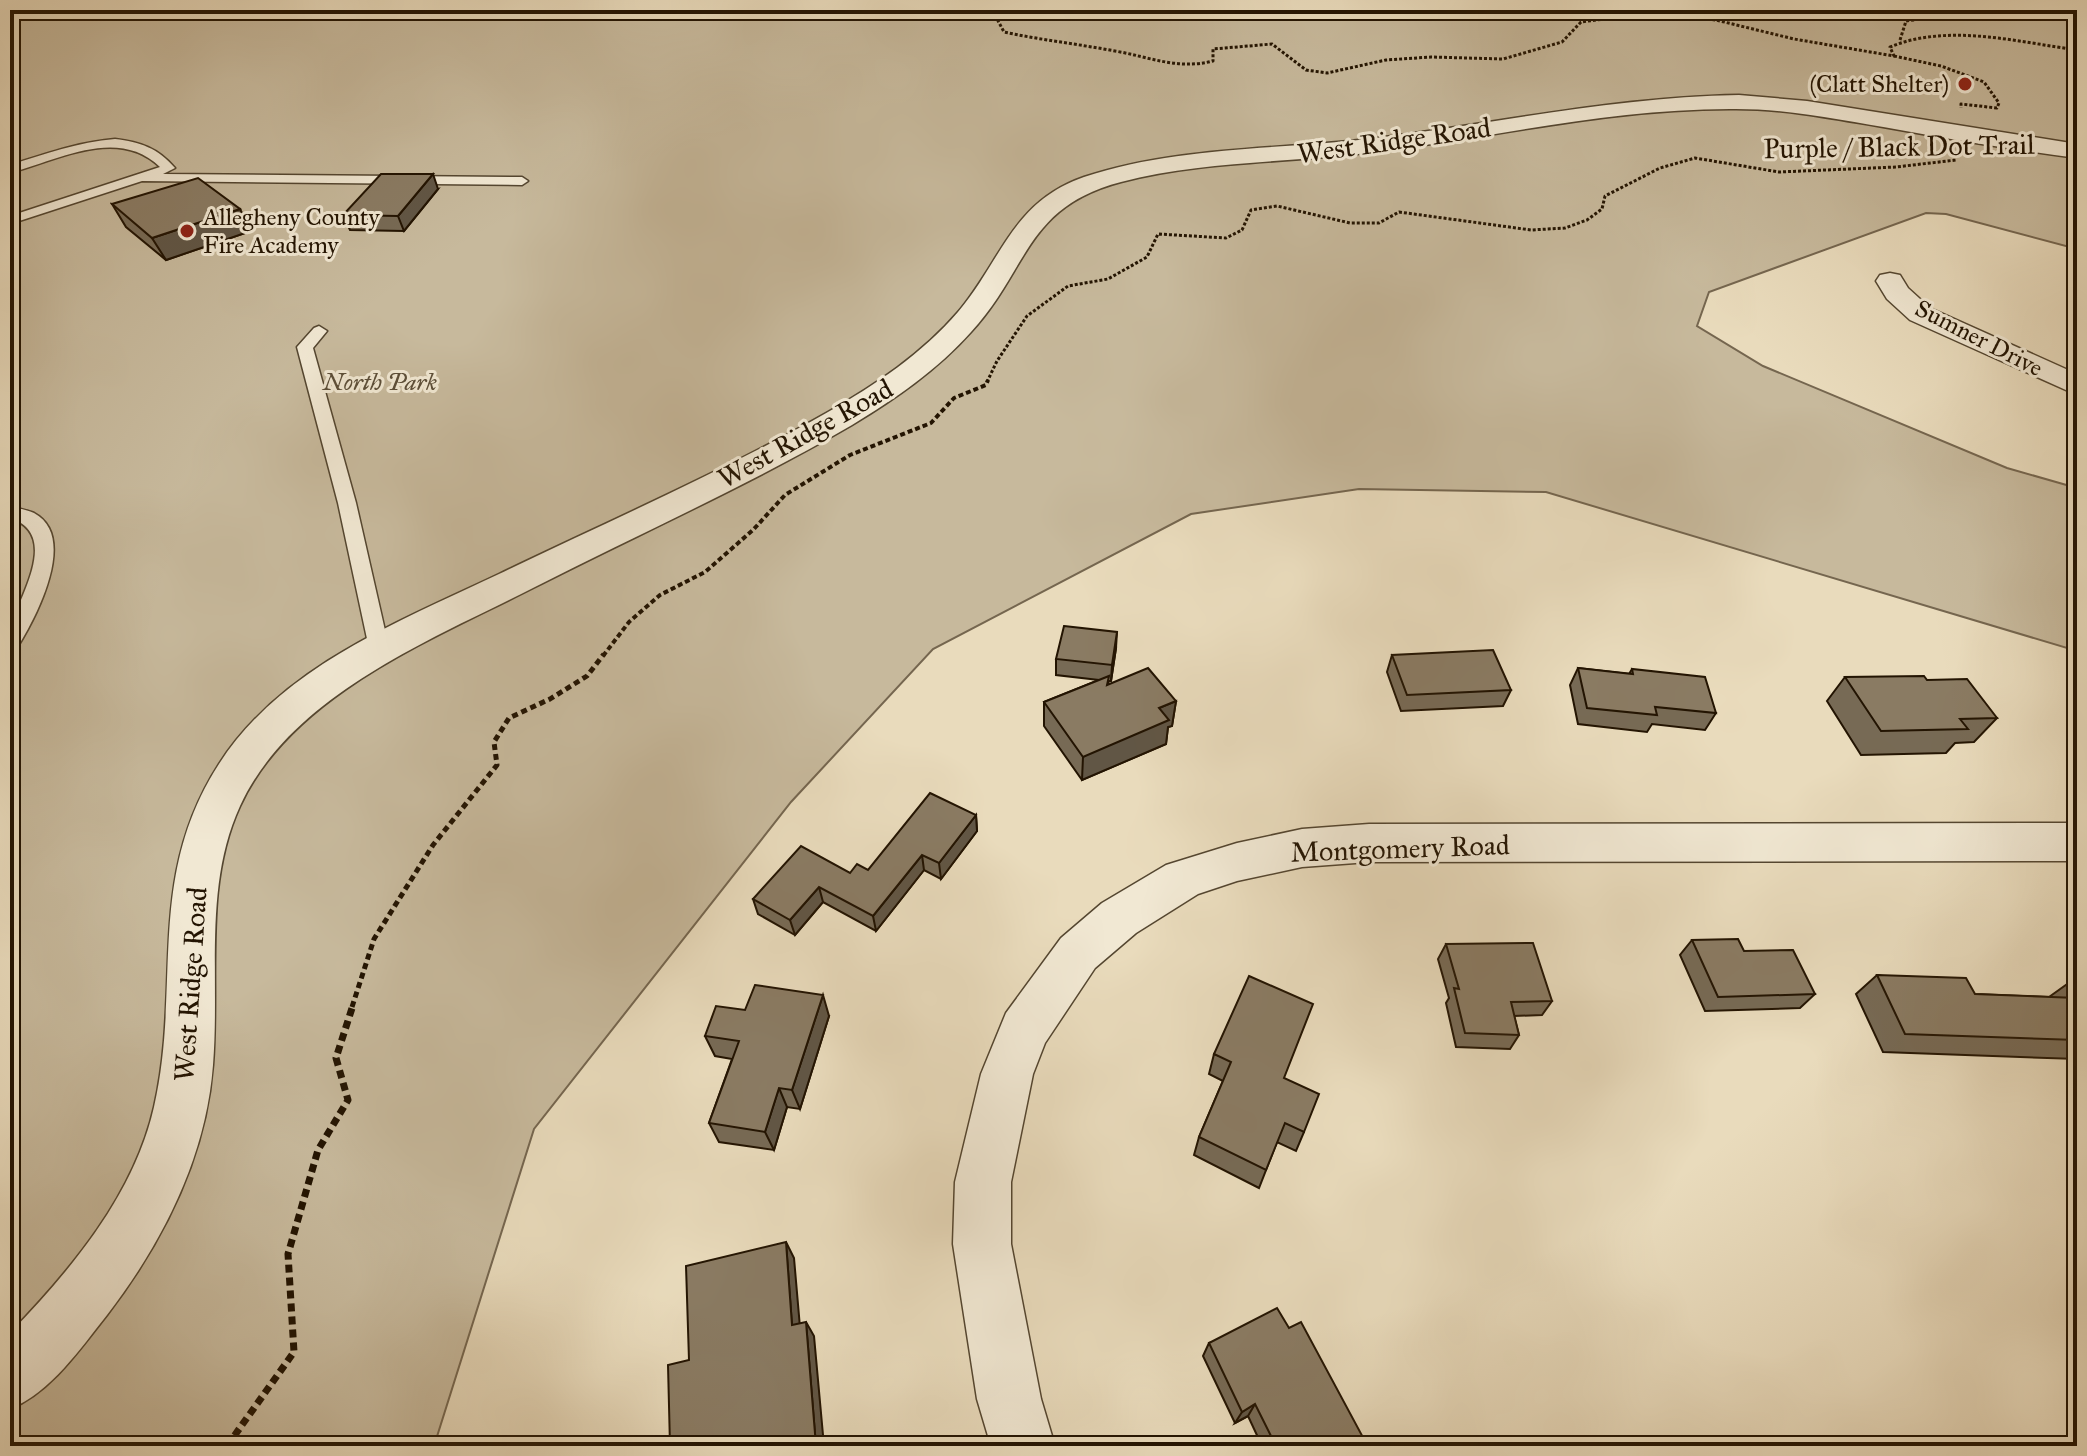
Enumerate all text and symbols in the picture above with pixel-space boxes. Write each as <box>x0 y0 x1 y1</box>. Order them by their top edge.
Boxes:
place label: (Clatt Shelter) <box>1809 69 1949 99</box>
marker: (Clatt Shelter) <box>1956 75 1974 93</box>
street label: West Ridge Road <box>1295 110 1493 171</box>
street label: Purple / Black Dot Trail <box>1763 127 2035 166</box>
place label: Allegheny County Fire Academy <box>202 202 380 260</box>
marker: Allegheny County Fire Academy <box>178 222 196 240</box>
street label: Sumner Drive <box>1910 293 2048 383</box>
park label: North Park <box>321 367 437 397</box>
street label: West Ridge Road <box>711 371 899 496</box>
street label: Montgomery Road <box>1290 827 1510 870</box>
street label: West Ridge Road <box>166 886 215 1083</box>

